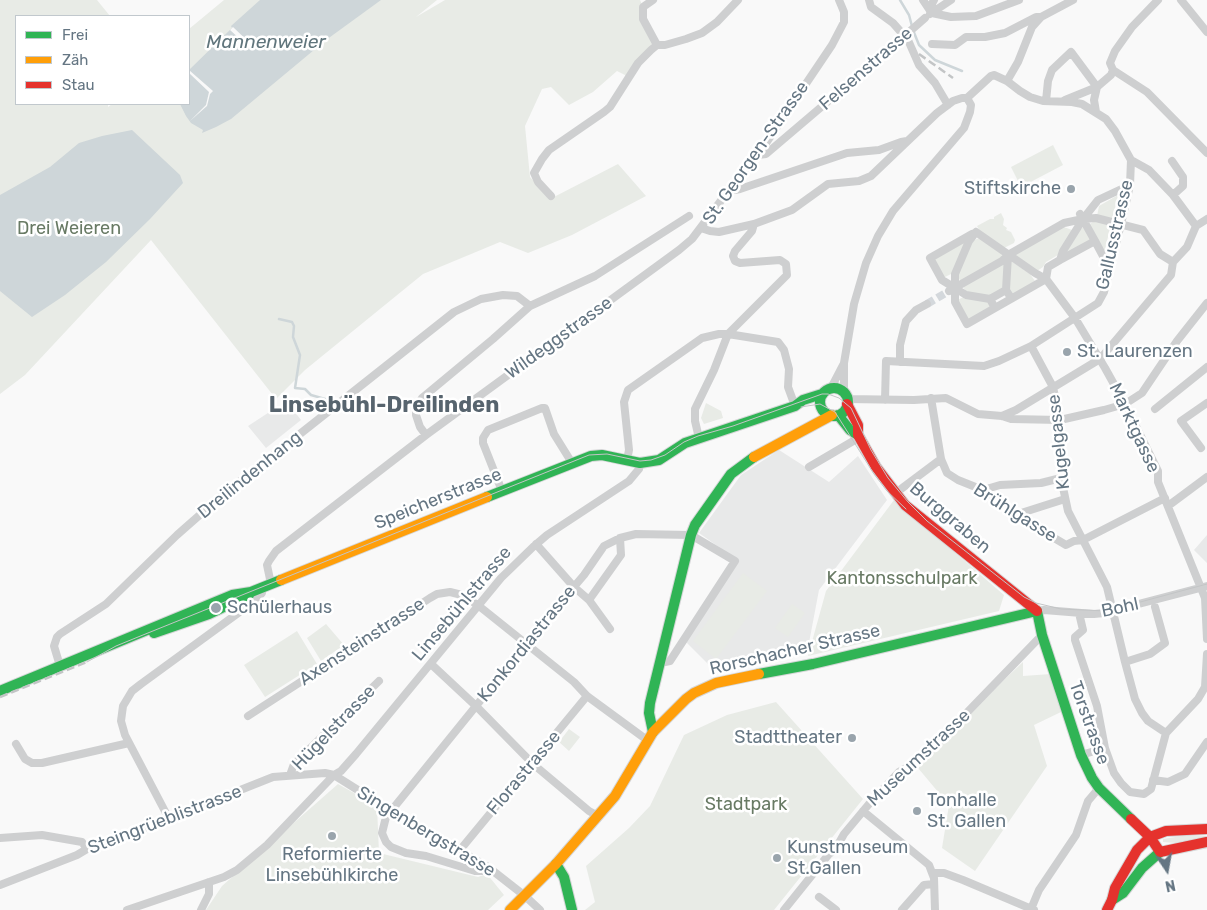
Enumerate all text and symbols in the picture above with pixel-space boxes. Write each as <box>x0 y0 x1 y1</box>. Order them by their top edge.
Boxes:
legend <box>15 15 190 105</box>
street label: Felsenstrasse <box>815 23 917 115</box>
text: Frei <box>62 26 88 44</box>
water label: Mannenweier <box>206 32 326 54</box>
text: Zäh <box>62 51 88 69</box>
text: Stau <box>62 76 95 94</box>
street label: St. Georgen-Strasse <box>698 77 814 229</box>
place label: Stiftskirche <box>964 178 1061 200</box>
street label: Gallusstrasse <box>1092 178 1138 292</box>
marker: Stiftskirche <box>1065 183 1077 195</box>
park label: Drei Weieren <box>17 218 121 240</box>
street label: Wildeggstrasse <box>501 292 617 384</box>
place label: St. Laurenzen <box>1077 341 1193 363</box>
marker: St. Laurenzen <box>1061 346 1073 358</box>
street label: Marktgasse <box>1104 380 1164 476</box>
district label: Linsebühl-Dreilinden <box>269 393 499 419</box>
street label: Kugelgasse <box>1043 393 1075 491</box>
street label: Dreilindenhang <box>194 427 306 523</box>
street label: Speicherstrasse <box>371 464 505 534</box>
street label: Burggraben <box>905 478 995 558</box>
street label: Brühlgasse <box>969 479 1061 547</box>
street label: Linsebühlstrasse <box>408 542 516 666</box>
park label: Kantonsschulpark <box>827 568 977 590</box>
street label: Konkordiastrasse <box>473 581 581 707</box>
street label: Axensteinstrasse <box>295 593 429 691</box>
street label: Bohl <box>1099 594 1141 622</box>
place label: Schülerhaus <box>227 597 332 619</box>
marker: Schülerhaus <box>209 601 223 615</box>
street label: Rorschacher Strasse <box>708 620 882 680</box>
street label: Torstrasse <box>1064 678 1114 768</box>
street label: Hügelstrasse <box>288 681 380 775</box>
street label: Museumstrasse <box>863 705 975 811</box>
street label: Florastrasse <box>483 727 565 819</box>
place label: Stadttheater <box>734 727 842 749</box>
marker: Stadttheater <box>846 732 858 744</box>
street label: Steingrüeblistrasse <box>85 781 245 859</box>
street label: Singenbergstrasse <box>353 782 499 882</box>
place label: Tonhalle St. Gallen <box>927 790 1006 832</box>
park label: Stadtpark <box>705 794 787 816</box>
marker: Tonhalle St. Gallen <box>911 805 923 817</box>
marker: Reformierte Linsebühlkirche <box>326 830 338 842</box>
place label: Kunstmuseum St.Gallen <box>787 837 908 880</box>
place label: Reformierte Linsebühlkirche <box>266 844 398 886</box>
north arrow <box>1142 845 1192 895</box>
marker: Kunstmuseum St.Gallen <box>771 852 783 864</box>
text: N <box>1164 876 1177 895</box>

